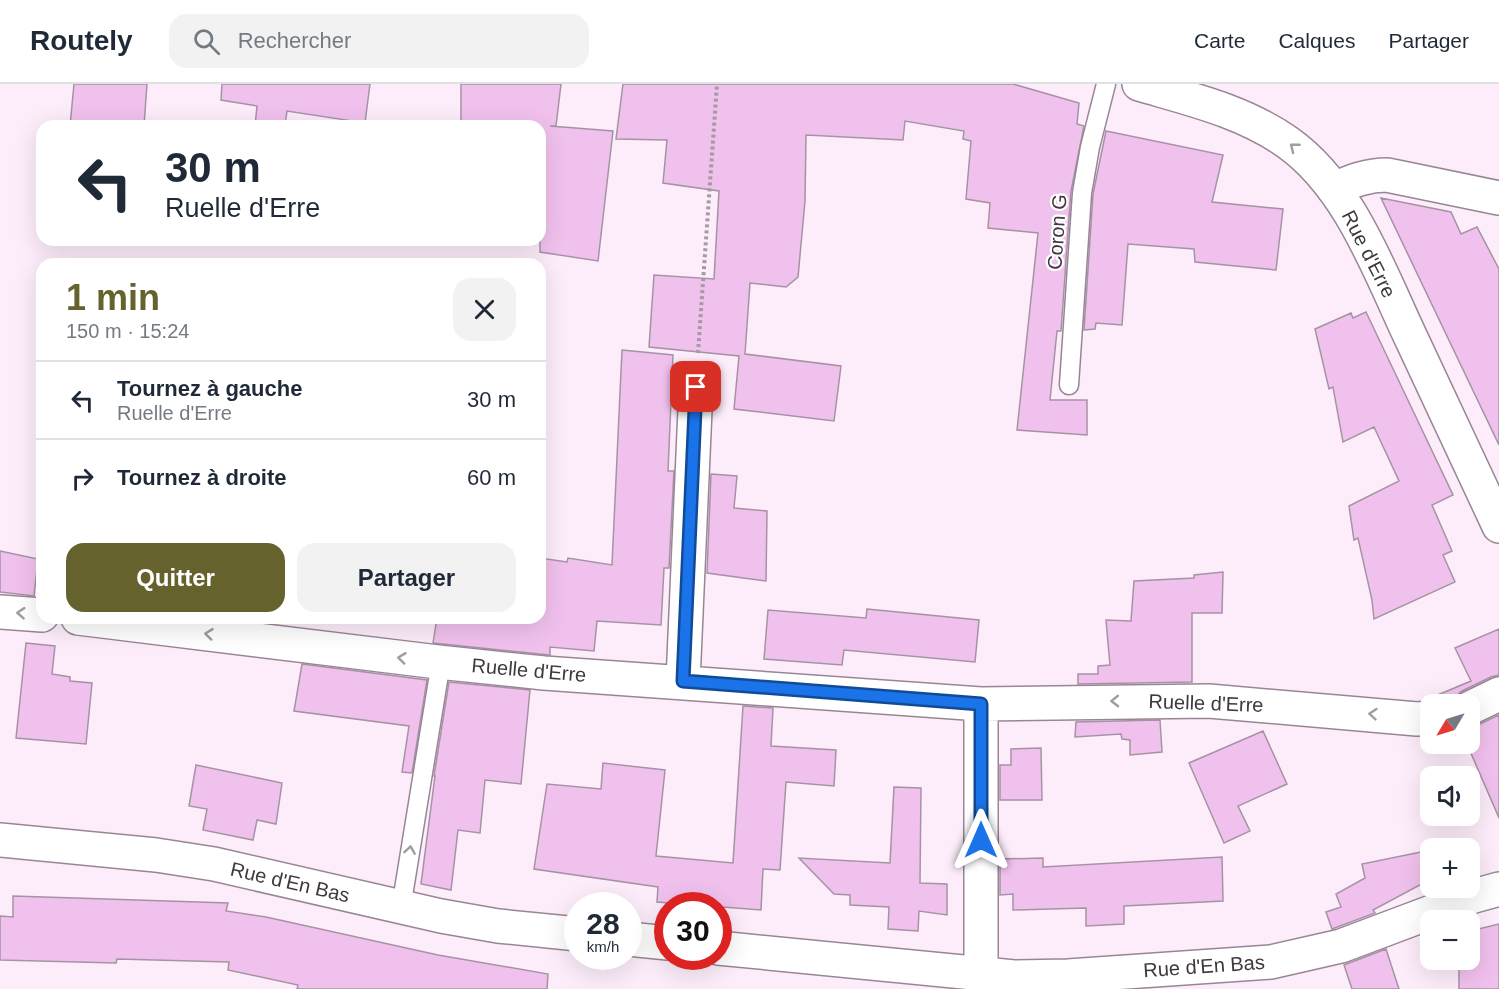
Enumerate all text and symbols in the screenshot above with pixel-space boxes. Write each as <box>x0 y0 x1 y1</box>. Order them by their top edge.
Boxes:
search box <box>169 14 589 68</box>
text: Routely <box>30 25 133 56</box>
icon: search <box>190 25 223 58</box>
text: Rechercher <box>238 28 351 53</box>
text: Carte <box>1194 29 1245 52</box>
text: Calques <box>1278 29 1355 52</box>
text: Partager <box>1388 29 1469 52</box>
icon: left <box>66 144 144 222</box>
text: 30 m <box>165 144 261 191</box>
one-way arrow <box>1289 144 1300 155</box>
text: Ruelle d'Erre <box>165 193 320 223</box>
street label: Coron G <box>1043 194 1071 270</box>
street label: Rue d'Erre <box>1338 207 1400 301</box>
text: 1 min <box>66 277 160 318</box>
button: close <box>453 278 516 341</box>
text: 150 m · 15:24 <box>66 320 189 342</box>
pin <box>670 361 721 412</box>
icon: arrive <box>679 370 712 403</box>
text: Tournez à gauche <box>117 376 302 401</box>
icon: left <box>66 384 99 417</box>
text: 30 m <box>467 387 516 412</box>
text: Ruelle d'Erre <box>117 402 232 424</box>
icon: right <box>66 462 99 495</box>
text: Tournez à droite <box>117 465 287 490</box>
text: 60 m <box>467 465 516 490</box>
button: Quitter <box>66 543 285 612</box>
button: Partager <box>297 543 516 612</box>
one-way arrow <box>16 607 25 620</box>
one-way arrow <box>204 628 213 641</box>
one-way arrow <box>398 652 407 664</box>
street label: Ruelle d'Erre <box>471 654 587 686</box>
street label: Ruelle d'Erre <box>1148 690 1264 716</box>
north arrow <box>1420 694 1480 754</box>
map controls <box>1420 694 1480 970</box>
one-way arrow <box>1111 695 1120 707</box>
one-way arrow <box>1368 708 1377 721</box>
button: sound <box>1420 766 1480 826</box>
position arrow <box>949 808 1013 872</box>
button: + <box>1420 838 1480 898</box>
one-way arrow <box>403 846 416 856</box>
street label: Rue d'En Bas <box>228 858 352 906</box>
speed limit sign: 30 <box>654 892 732 970</box>
text: 28 <box>586 907 620 940</box>
button: − <box>1420 910 1480 970</box>
text: km/h <box>587 938 619 955</box>
street label: Rue d'En Bas <box>1143 951 1265 981</box>

